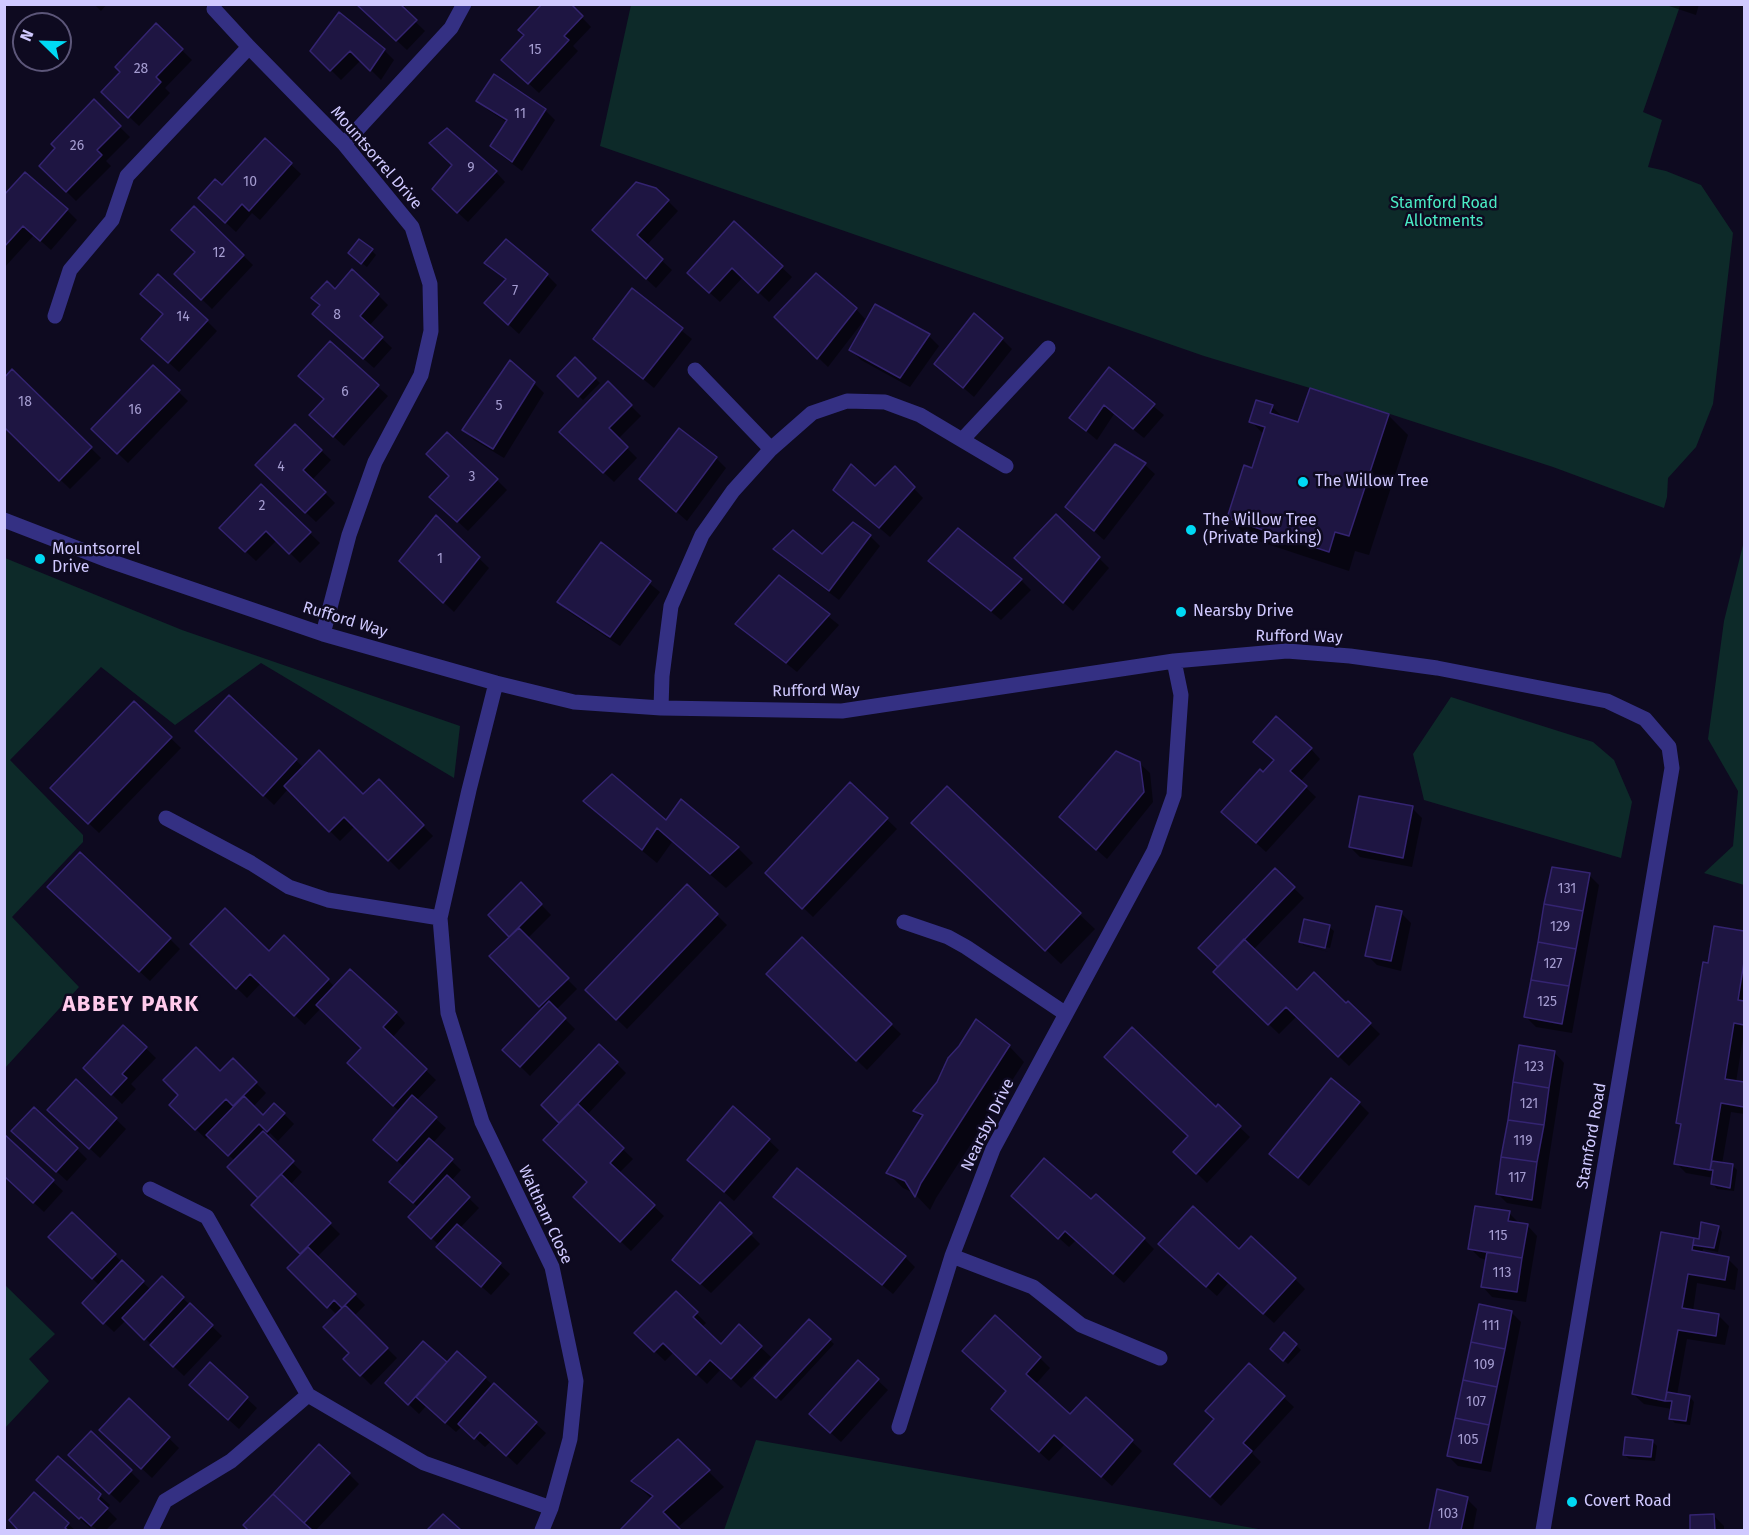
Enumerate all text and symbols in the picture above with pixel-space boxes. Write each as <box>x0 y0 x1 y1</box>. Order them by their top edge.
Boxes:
north arrow <box>12 12 72 72</box>
text: N <box>16 27 38 44</box>
house number: 15 <box>528 42 542 58</box>
house number: 28 <box>134 61 148 77</box>
street label: Mountsorrel Drive <box>326 103 426 213</box>
house number: 11 <box>514 106 526 122</box>
house number: 26 <box>70 138 84 154</box>
house number: 9 <box>467 160 475 176</box>
house number: 10 <box>243 174 257 190</box>
park label: Stamford Road Allotments <box>1390 194 1498 232</box>
house number: 12 <box>213 245 225 261</box>
house number: 7 <box>512 283 518 299</box>
house number: 8 <box>333 307 341 323</box>
house number: 14 <box>176 309 190 325</box>
house number: 6 <box>341 384 349 400</box>
house number: 18 <box>18 394 32 410</box>
house number: 5 <box>495 398 503 414</box>
house number: 16 <box>128 402 142 418</box>
house number: 4 <box>277 459 285 475</box>
house number: 3 <box>469 469 475 485</box>
place label: The Willow Tree <box>1315 472 1429 492</box>
marker: The Willow Tree <box>1296 475 1310 489</box>
house number: 2 <box>259 498 265 514</box>
place label: The Willow Tree (Private Parking) <box>1203 511 1322 549</box>
marker: The Willow Tree (Private Parking) <box>1184 523 1198 537</box>
place label: Mountsorrel Drive <box>52 540 140 578</box>
house number: 1 <box>437 551 443 567</box>
marker: Mountsorrel Drive <box>33 552 47 566</box>
street label: Rufford Way <box>300 598 390 642</box>
place label: Nearsby Drive <box>1193 602 1294 622</box>
marker: Nearsby Drive <box>1174 605 1188 619</box>
street label: Rufford Way <box>1255 627 1343 647</box>
street label: Rufford Way <box>772 681 860 701</box>
house number: 131 <box>1558 881 1576 897</box>
house number: 129 <box>1550 919 1570 935</box>
house number: 127 <box>1543 956 1563 972</box>
district label: ABBEY PARK <box>62 992 200 1018</box>
house number: 125 <box>1537 994 1557 1010</box>
house number: 123 <box>1524 1059 1544 1075</box>
street label: Nearsby Drive <box>957 1076 1019 1174</box>
street label: Stamford Road <box>1573 1081 1611 1191</box>
house number: 121 <box>1520 1096 1538 1112</box>
house number: 119 <box>1513 1133 1533 1149</box>
street label: Waltham Close <box>514 1163 576 1267</box>
house number: 117 <box>1508 1170 1526 1186</box>
house number: 115 <box>1489 1228 1507 1244</box>
house number: 113 <box>1493 1265 1511 1281</box>
house number: 111 <box>1482 1318 1500 1334</box>
house number: 109 <box>1473 1357 1495 1373</box>
house number: 107 <box>1466 1394 1486 1410</box>
house number: 105 <box>1458 1432 1478 1448</box>
place label: Covert Road <box>1584 1492 1672 1512</box>
marker: Covert Road <box>1565 1495 1579 1509</box>
house number: 103 <box>1438 1506 1458 1522</box>

